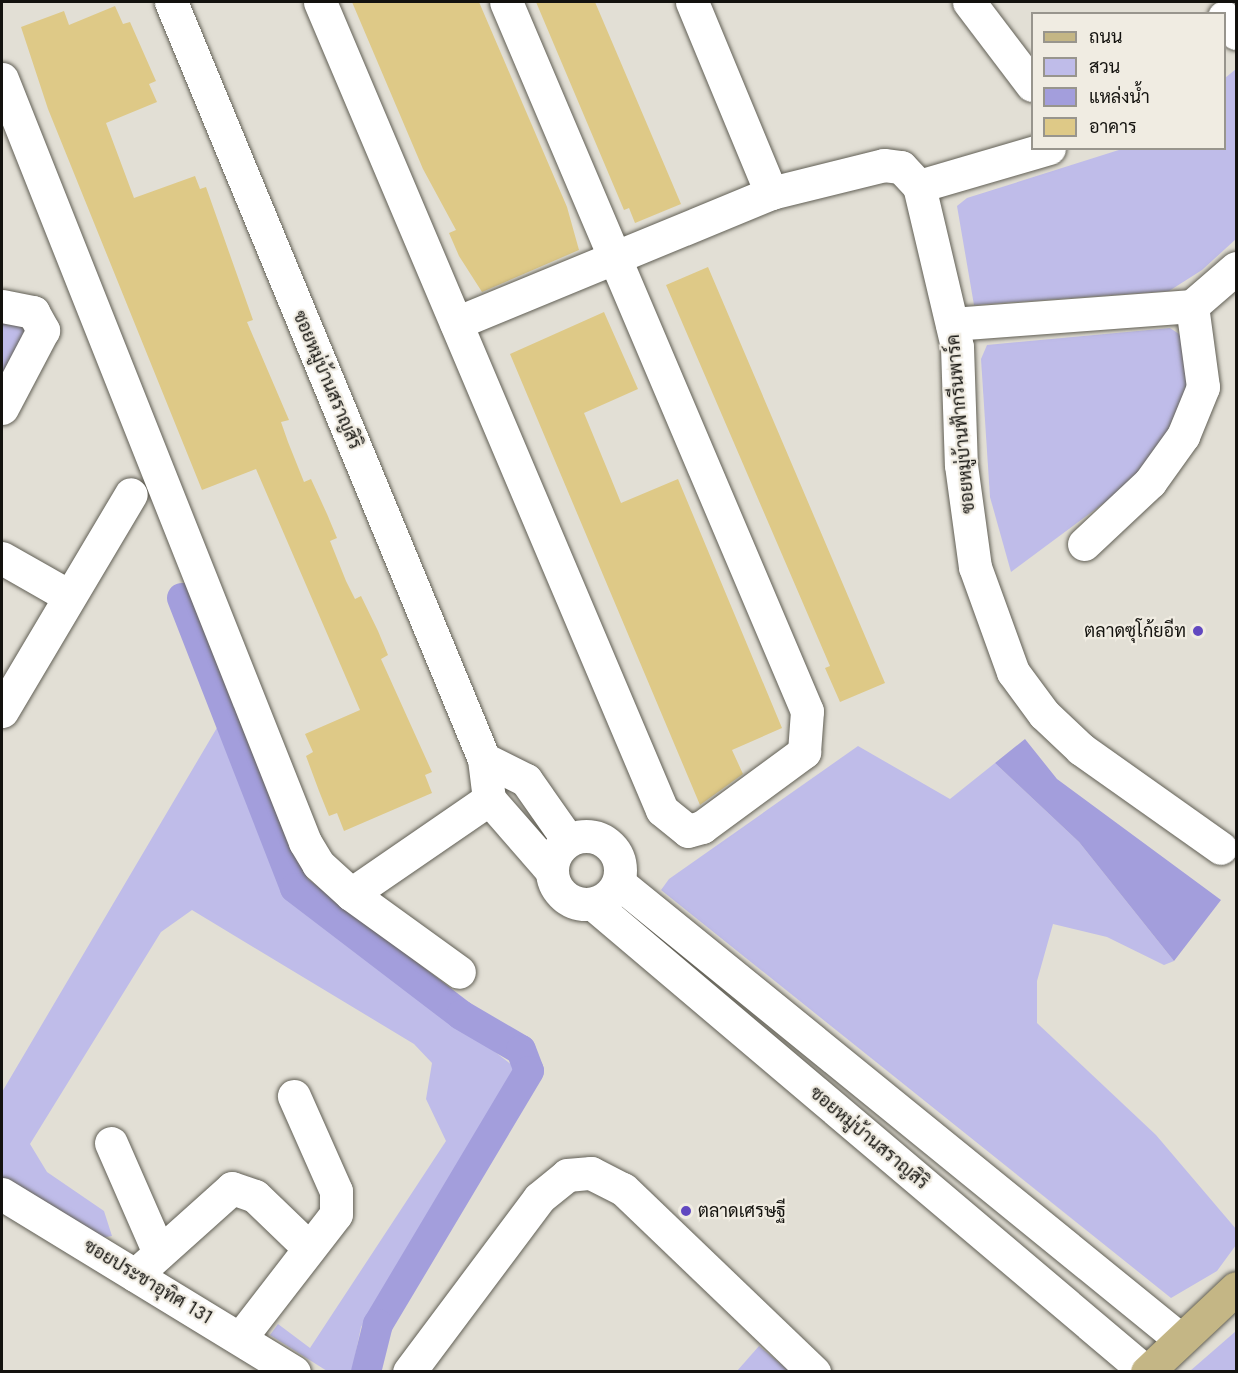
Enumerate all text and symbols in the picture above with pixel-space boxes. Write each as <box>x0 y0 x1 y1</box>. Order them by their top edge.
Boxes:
legend <box>1031 12 1226 150</box>
text: ถนน <box>1089 24 1122 50</box>
text: สวน <box>1089 54 1120 80</box>
text: แหล่งน้ำ <box>1089 84 1150 110</box>
text: อาคาร <box>1089 114 1137 140</box>
street label: ซอยหมู่บ้านสราญสิริ <box>288 308 366 452</box>
street label: ซอยหมู่บ้านฟ้ากรีนพาร์ค <box>942 334 980 514</box>
place label: ตลาดซุโก้ยอีท <box>1084 620 1186 642</box>
marker: ตลาดซุโก้ยอีท <box>1191 624 1205 638</box>
street label: ซอยหมู่บ้านสราญสิริ <box>805 1082 933 1194</box>
place label: ตลาดเศรษฐี <box>698 1200 786 1222</box>
marker: ตลาดเศรษฐี <box>679 1204 693 1218</box>
street label: ซอยประชาอุทิศ 131 <box>80 1235 216 1329</box>

